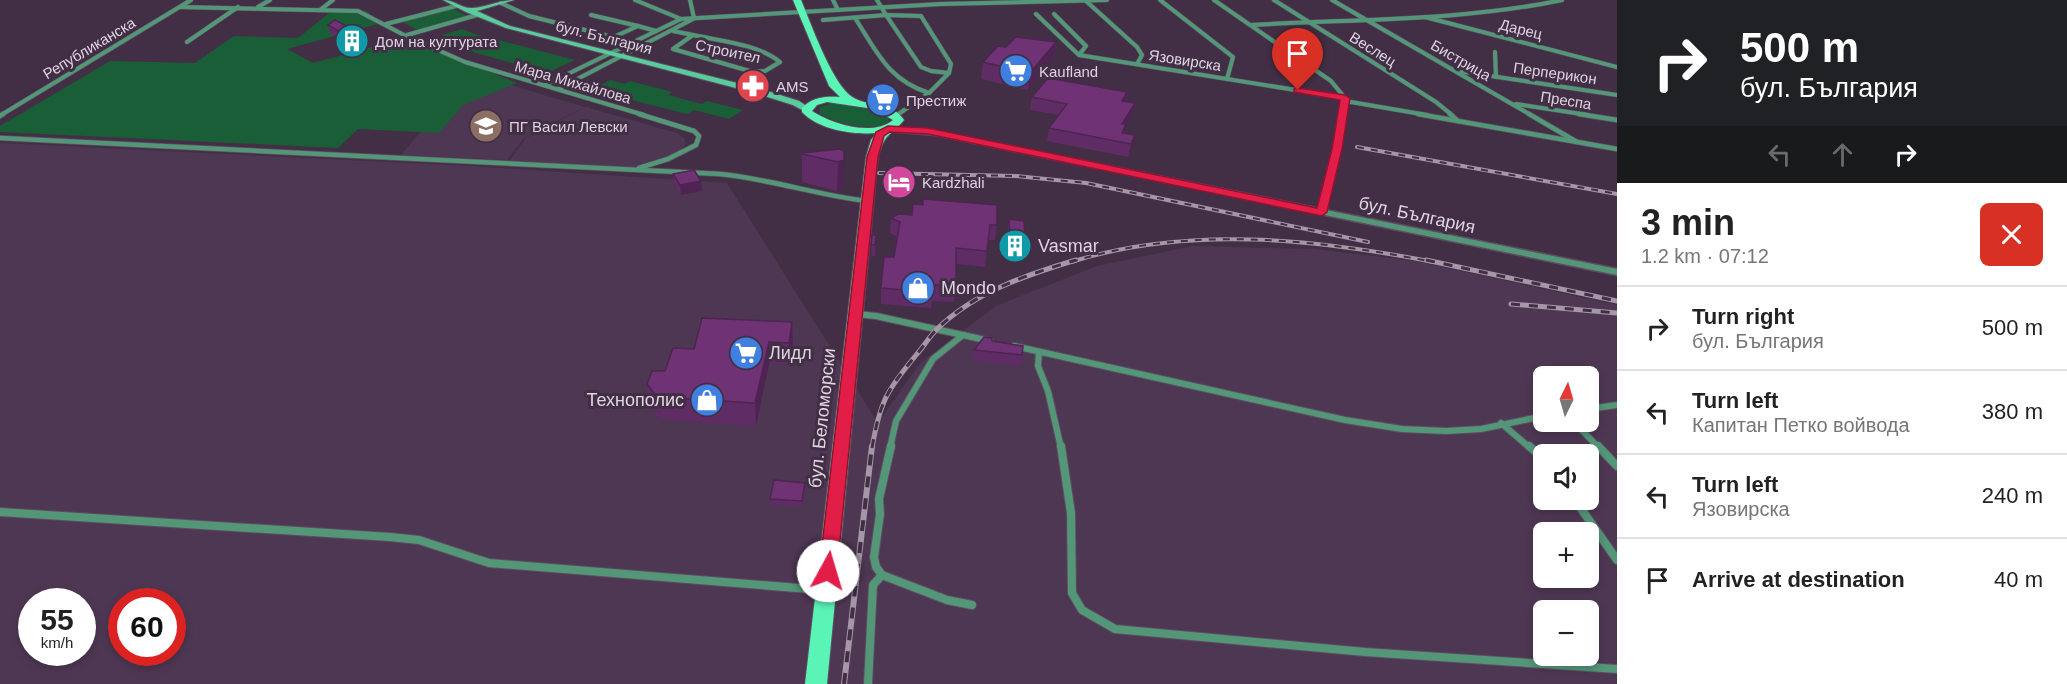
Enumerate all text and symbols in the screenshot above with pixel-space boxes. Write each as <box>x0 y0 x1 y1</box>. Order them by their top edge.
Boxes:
street label: Републиканска <box>40 13 139 82</box>
street label: Дарец <box>1498 15 1545 43</box>
street label: бул. България <box>554 17 654 57</box>
building icon: Дом на културата <box>334 23 370 59</box>
icon: right <box>1641 24 1719 102</box>
text: 500 m <box>1740 24 1859 71</box>
pin <box>1272 28 1323 90</box>
street label: Веслец <box>1347 28 1400 70</box>
place label: Дом на културата <box>375 33 498 50</box>
street label: Строител <box>694 36 762 66</box>
street label: Бистрица <box>1428 36 1495 84</box>
icon: arrive <box>1281 37 1314 70</box>
street label: Язовирска <box>1147 46 1223 74</box>
supermarket icon: Kaufland <box>998 53 1034 89</box>
street label: Мара Михайлова <box>513 57 634 107</box>
street label: Перперикон <box>1512 59 1598 87</box>
place label: Kaufland <box>1039 63 1098 80</box>
pharmacy icon: AMS <box>735 68 771 104</box>
text: бул. България <box>1740 73 1918 103</box>
place label: AMS <box>776 78 809 95</box>
supermarket icon: Престиж <box>865 82 901 118</box>
street label: Преспа <box>1539 88 1593 113</box>
place label: Престиж <box>906 92 966 109</box>
school or university icon: ПГ Васил Левски <box>468 108 504 144</box>
place label: ПГ Васил Левски <box>509 118 628 135</box>
icon: left <box>1763 138 1796 171</box>
icon: ahead <box>1826 138 1859 171</box>
icon: right <box>1889 138 1922 171</box>
hotel icon: Kardzhali <box>881 164 917 200</box>
place label: Kardzhali <box>922 174 985 191</box>
street label: бул. България <box>1357 193 1477 237</box>
text: 3 min <box>1641 202 1735 243</box>
button: close <box>1980 203 2043 266</box>
building icon: Vasmar <box>997 228 1033 264</box>
place label: Vasmar <box>1038 236 1099 256</box>
text: 1.2 km · 07:12 <box>1641 245 1769 267</box>
shop icon: Mondo <box>900 270 936 306</box>
place label: Mondo <box>941 278 996 298</box>
text: Turn right <box>1692 304 1794 329</box>
icon: right <box>1641 312 1674 345</box>
text: 500 m <box>1982 315 2043 340</box>
text: бул. България <box>1692 330 1824 352</box>
supermarket icon: Лидл <box>728 335 764 371</box>
place label: Лидл <box>769 343 812 363</box>
street label: бул. Беломорски <box>805 347 839 489</box>
north arrow <box>1533 366 1599 432</box>
map controls <box>1533 366 1599 666</box>
shop icon: Технополис <box>689 382 725 418</box>
text: Turn left <box>1692 388 1778 413</box>
place label: Технополис <box>587 390 684 410</box>
icon: left <box>1641 396 1674 429</box>
text: 380 m <box>1982 399 2043 424</box>
text: Капитан Петко войвода <box>1692 414 1910 436</box>
button: sound <box>1533 444 1599 510</box>
text: Turn left <box>1692 472 1778 497</box>
icon: left <box>1641 480 1674 513</box>
text: 240 m <box>1982 483 2043 508</box>
text: Язовирска <box>1692 498 1790 520</box>
button: + <box>1533 522 1599 588</box>
position arrow <box>796 539 860 603</box>
icon: arrive <box>1641 564 1674 597</box>
text: Arrive at destination <box>1692 567 1905 592</box>
text: 40 m <box>1994 567 2043 592</box>
speed limit sign: 60 <box>108 588 186 666</box>
button: − <box>1533 600 1599 666</box>
text: 55 <box>40 603 74 636</box>
text: km/h <box>41 634 73 651</box>

